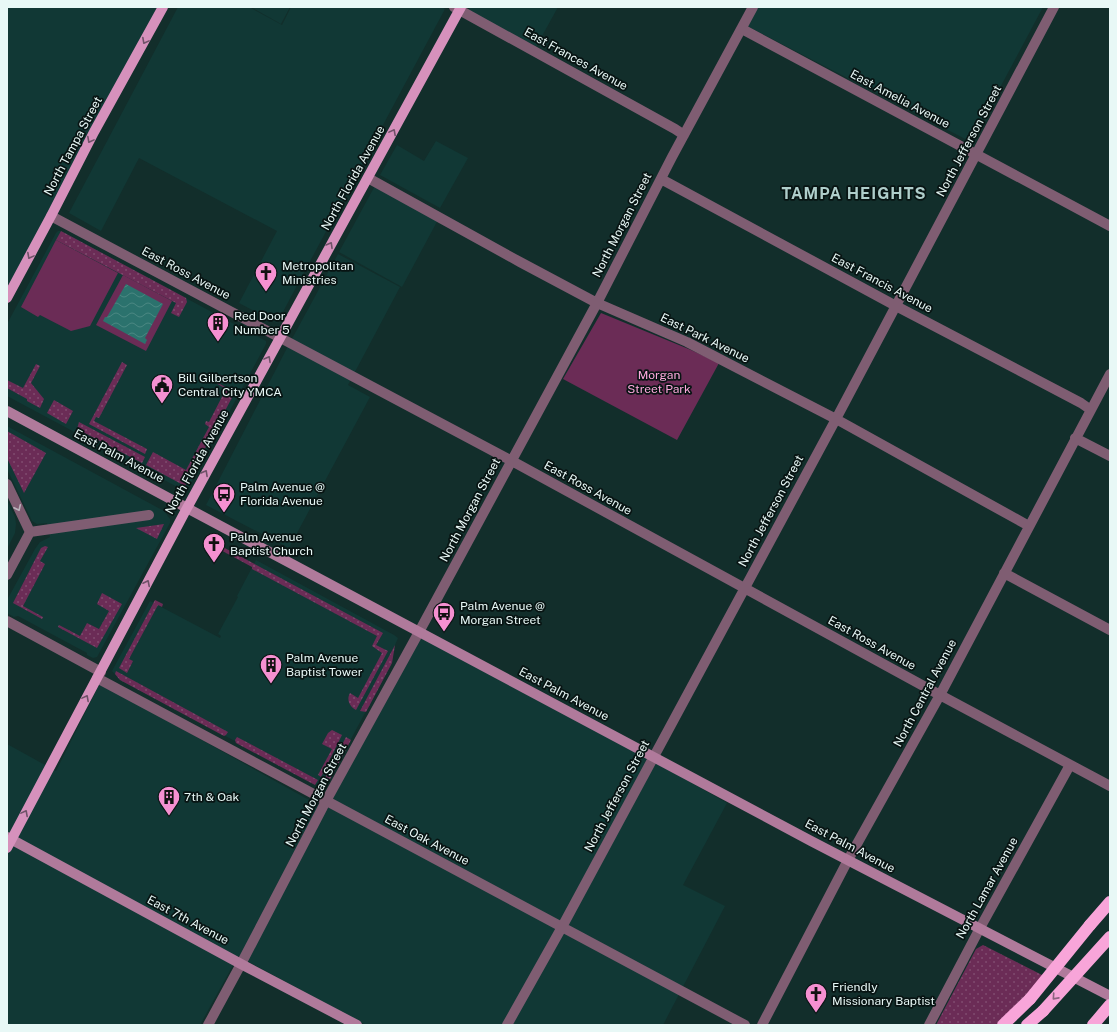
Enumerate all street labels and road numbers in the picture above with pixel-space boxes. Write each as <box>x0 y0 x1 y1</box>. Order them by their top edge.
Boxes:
street label: East Frances Avenue <box>522 25 630 93</box>
street label: East Amelia Avenue <box>848 67 952 131</box>
street label: North Jefferson Street <box>934 83 1005 199</box>
street label: North Tampa Street <box>41 94 105 198</box>
street label: North Florida Avenue <box>318 123 388 233</box>
street label: North Morgan Street <box>590 170 655 280</box>
street label: East Ross Avenue <box>139 244 233 302</box>
street label: East Francis Avenue <box>829 250 935 316</box>
street label: East Park Avenue <box>658 310 752 366</box>
street label: North Florida Avenue <box>162 407 232 517</box>
street label: East Palm Avenue <box>72 426 166 486</box>
street label: North Jefferson Street <box>736 453 807 569</box>
street label: North Morgan Street <box>437 455 503 564</box>
street label: East Ross Avenue <box>542 458 635 518</box>
street label: East Ross Avenue <box>826 613 919 673</box>
street label: North Central Avenue <box>891 637 959 749</box>
street label: East Palm Avenue <box>517 664 611 724</box>
street label: North Jefferson Street <box>582 738 653 854</box>
street label: North Morgan Street <box>283 740 349 849</box>
street label: East Oak Avenue <box>382 812 472 868</box>
street label: East Palm Avenue <box>803 816 897 876</box>
street label: North Lamar Avenue <box>953 835 1021 941</box>
street label: East 7th Avenue <box>145 893 231 947</box>

